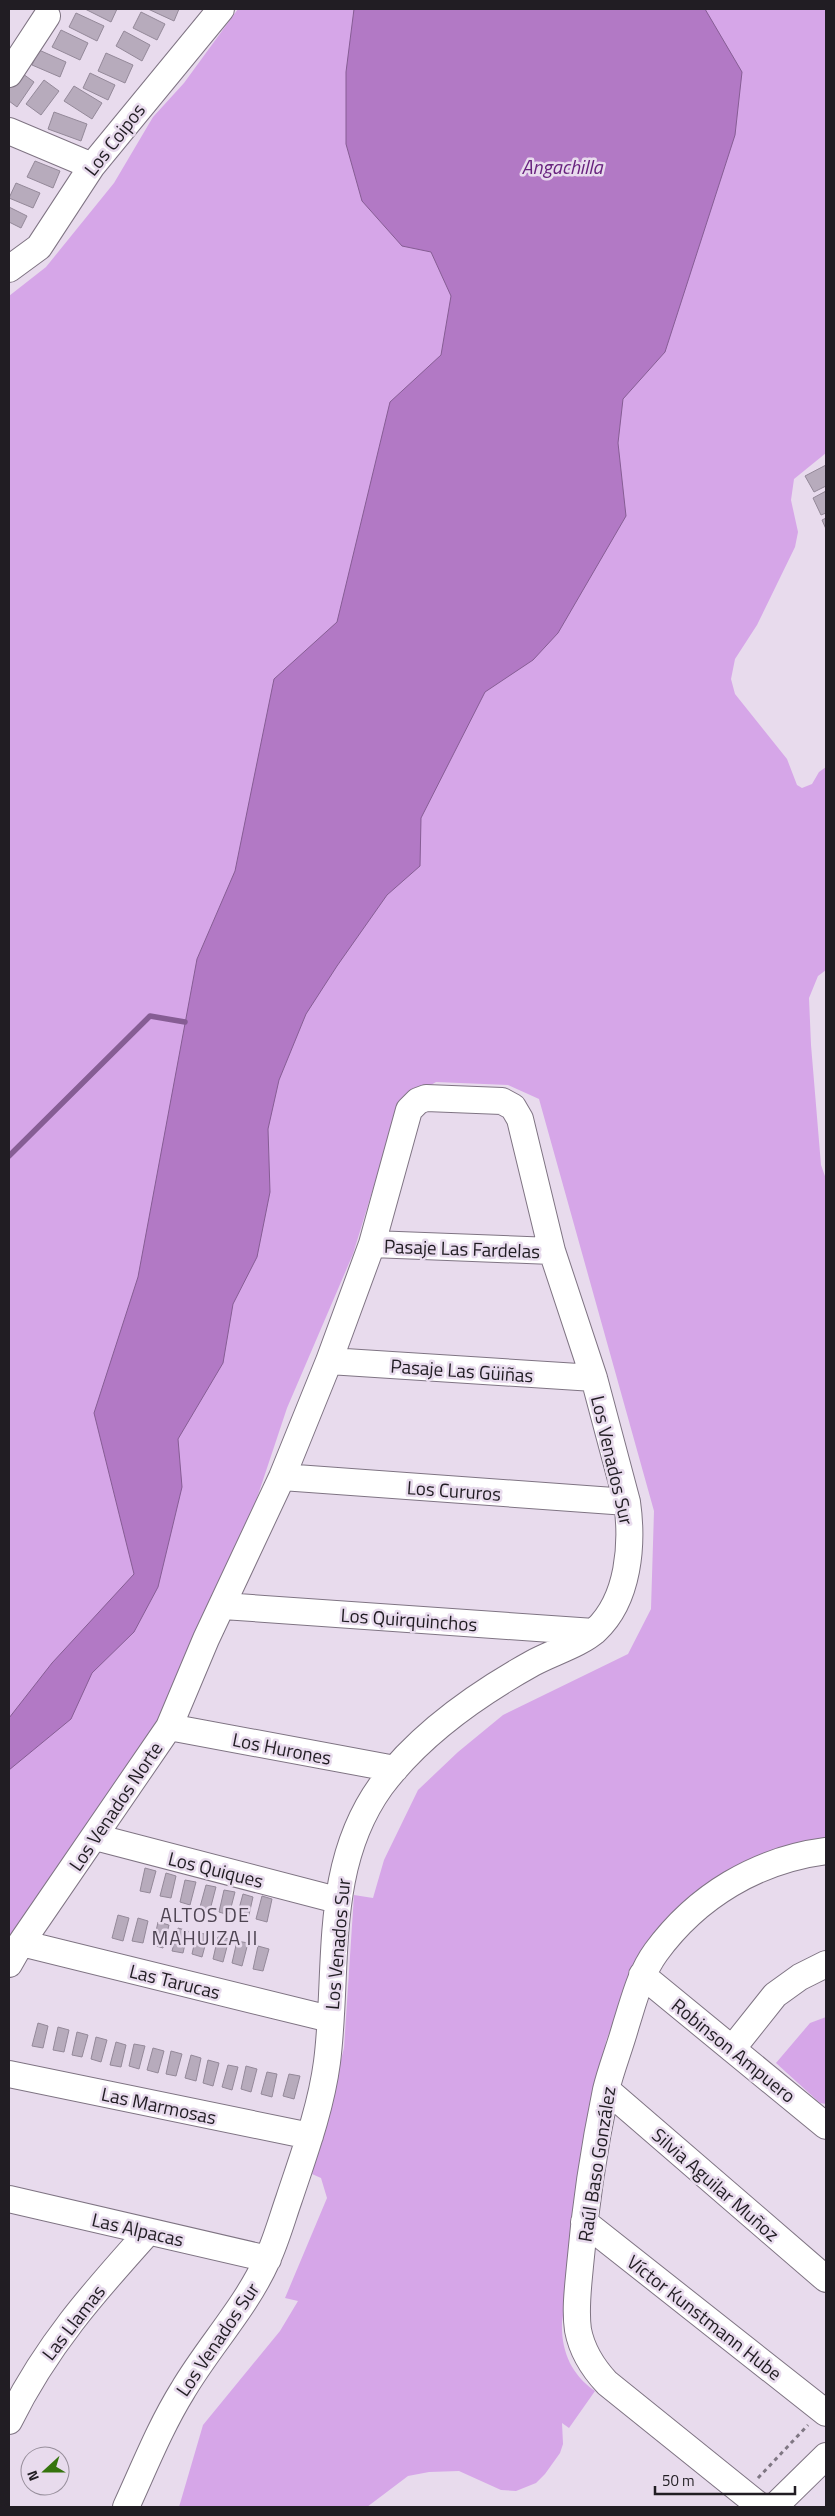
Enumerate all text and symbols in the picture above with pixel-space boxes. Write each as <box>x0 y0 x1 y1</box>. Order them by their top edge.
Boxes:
street label: Los Coipos <box>76 96 152 182</box>
water label: Angachilla <box>521 151 604 182</box>
street label: Pasaje Las Fardelas <box>383 1231 541 1265</box>
street label: Pasaje Las Güiñas <box>390 1351 535 1389</box>
street label: Los Venados Sur <box>584 1392 642 1528</box>
street label: Los Cururos <box>406 1472 502 1508</box>
street label: Los Quirquinchos <box>340 1600 478 1638</box>
street label: Los Hurones <box>230 1724 334 1772</box>
street label: Los Venados Norte <box>61 1735 169 1877</box>
street label: Los Quiques <box>165 1843 267 1895</box>
street label: Los Venados Sur <box>317 1877 357 2011</box>
district label: ALTOS DE MAHUIZA II <box>152 1899 258 1953</box>
street label: Las Tarucas <box>126 1956 224 2006</box>
street label: Robinson Ampuero <box>666 1991 802 2109</box>
street label: Las Marmosas <box>99 2079 219 2131</box>
street label: Raúl Baso González <box>569 2084 623 2244</box>
street label: Silvia Aguilar Muñoz <box>646 2120 786 2248</box>
street label: Las Alpacas <box>89 2204 187 2254</box>
street label: Víctor Kunstmann Hube <box>621 2247 789 2387</box>
street label: Los Venados Sur <box>168 2276 266 2402</box>
street label: Las Llamas <box>34 2278 112 2366</box>
north arrow <box>20 2446 70 2496</box>
scale bar <box>655 2464 795 2496</box>
text: N <box>21 2468 44 2484</box>
text: 50 m <box>662 2469 695 2492</box>

